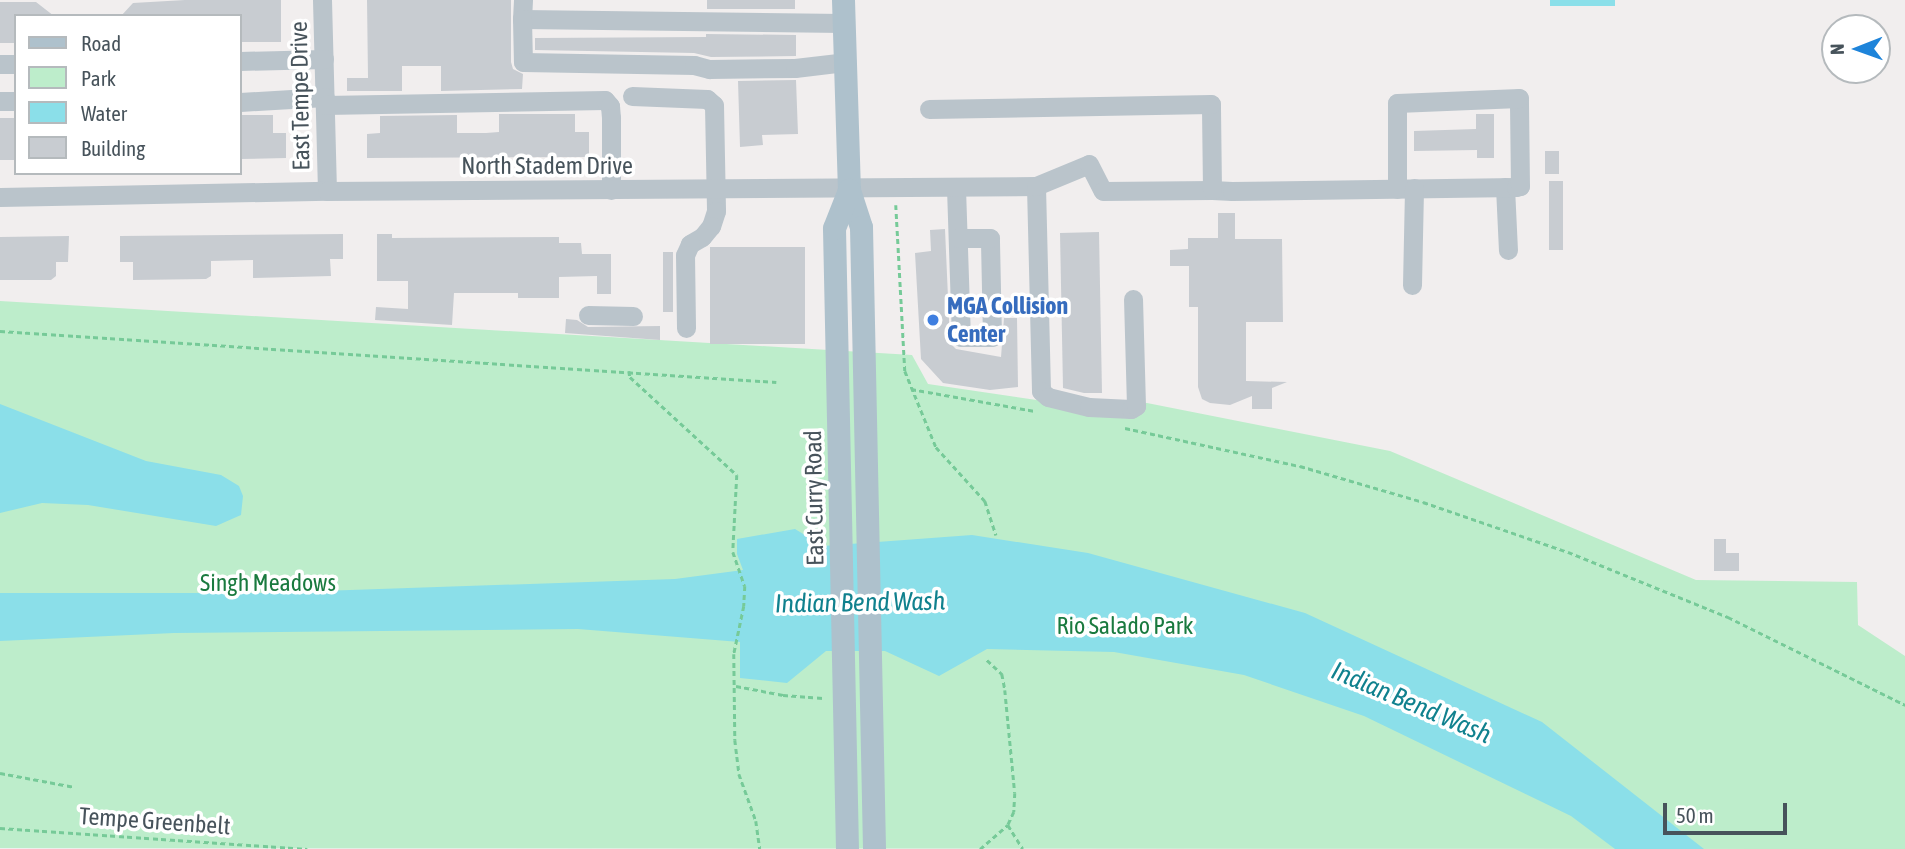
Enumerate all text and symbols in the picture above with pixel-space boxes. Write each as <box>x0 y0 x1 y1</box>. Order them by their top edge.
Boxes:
legend <box>14 14 242 175</box>
north arrow <box>1821 14 1891 84</box>
street label: East Tempe Drive <box>284 21 316 171</box>
text: Road <box>81 31 121 55</box>
text: N <box>1826 44 1848 55</box>
text: Park <box>81 66 116 90</box>
text: Water <box>81 101 127 125</box>
text: Building <box>81 136 145 160</box>
street label: North Stadem Drive <box>461 152 633 180</box>
place label: MGA Collision Center <box>947 292 1068 348</box>
marker: MGA Collision Center <box>925 312 941 328</box>
street label: East Curry Road <box>798 430 830 566</box>
park label: Singh Meadows <box>200 569 336 597</box>
water label: Indian Bend Wash <box>775 586 945 620</box>
park label: Rio Salado Park <box>1057 612 1193 640</box>
water label: Indian Bend Wash <box>1326 655 1496 751</box>
scale bar <box>1667 790 1791 834</box>
street label: Tempe Greenbelt <box>78 801 232 841</box>
text: 50 m <box>1676 803 1714 827</box>

